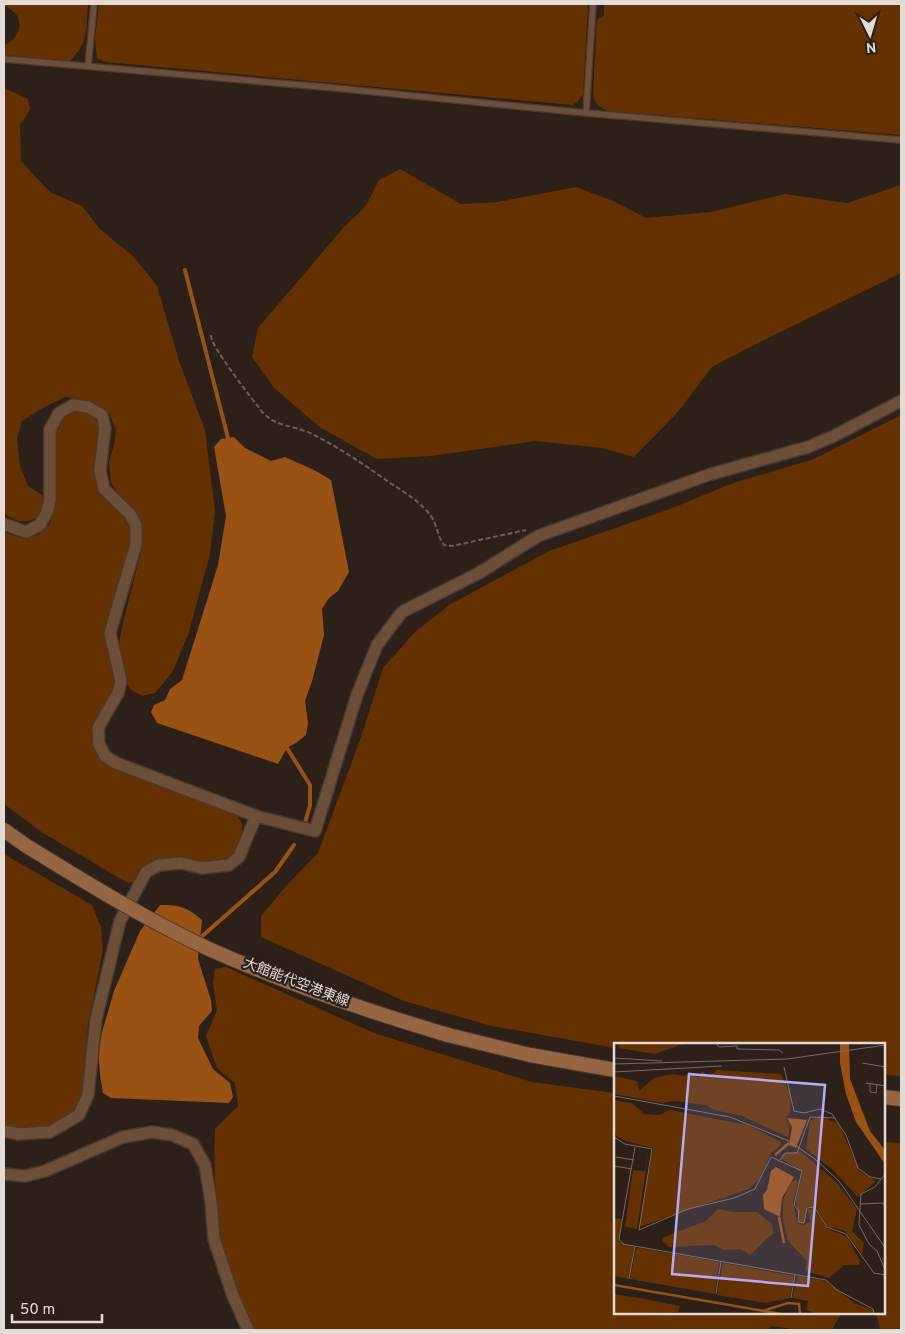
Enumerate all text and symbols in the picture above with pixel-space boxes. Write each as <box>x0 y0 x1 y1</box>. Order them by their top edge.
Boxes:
north arrow <box>845 10 895 60</box>
text: N <box>865 38 877 55</box>
street label: 大館能代空港東線 <box>241 954 352 1011</box>
inset map <box>614 1043 885 1314</box>
scale bar <box>12 1292 102 1324</box>
text: 50 m <box>20 1301 55 1320</box>

